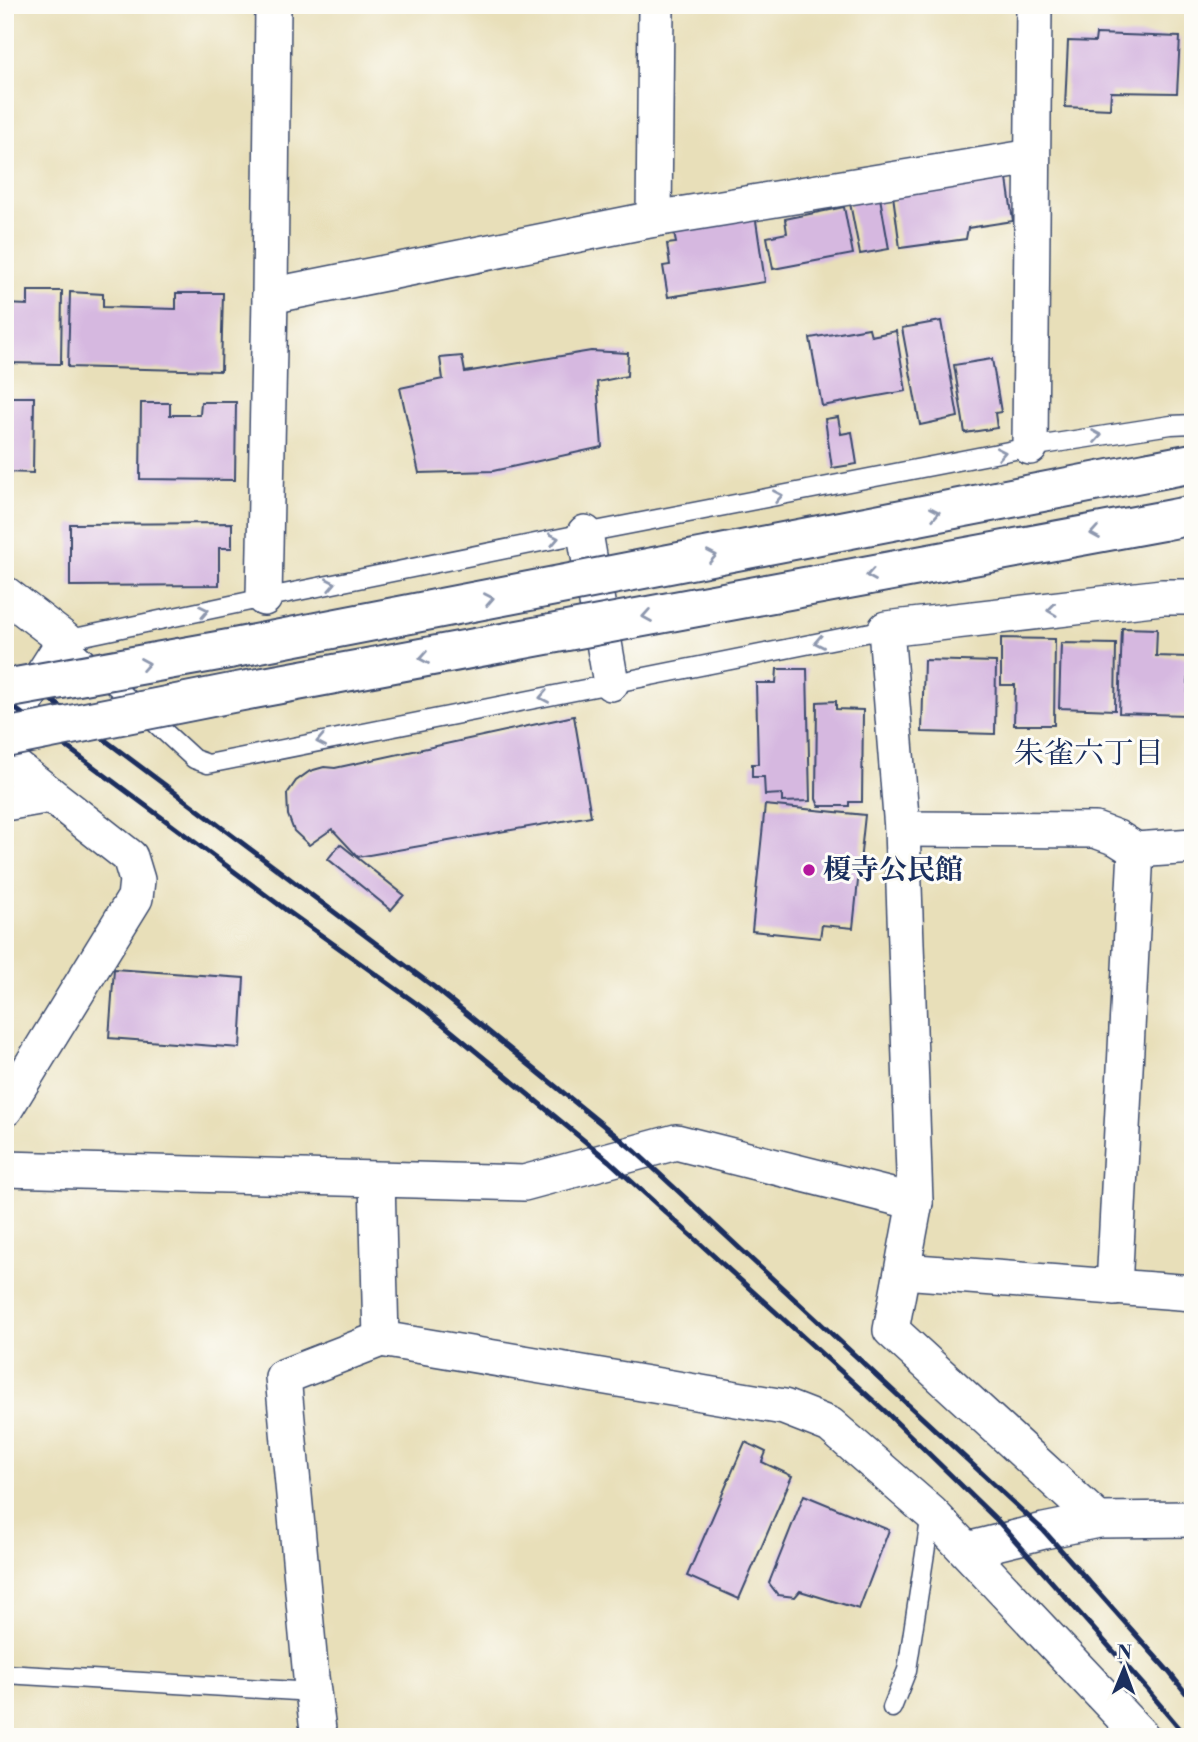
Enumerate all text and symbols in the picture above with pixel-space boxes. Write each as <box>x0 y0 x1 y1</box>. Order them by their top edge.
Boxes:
one-way arrow <box>1091 429 1103 444</box>
one-way arrow <box>995 446 1007 461</box>
one-way arrow <box>772 489 784 504</box>
one-way arrow <box>929 506 941 521</box>
one-way arrow <box>1089 525 1101 540</box>
one-way arrow <box>548 533 560 548</box>
one-way arrow <box>706 549 718 564</box>
one-way arrow <box>865 566 877 581</box>
one-way arrow <box>325 578 337 593</box>
one-way arrow <box>483 592 495 607</box>
one-way arrow <box>1046 602 1058 617</box>
one-way arrow <box>198 604 210 619</box>
one-way arrow <box>642 608 653 623</box>
one-way arrow <box>813 634 825 649</box>
one-way arrow <box>418 649 430 664</box>
one-way arrow <box>139 657 151 672</box>
one-way arrow <box>538 688 550 703</box>
one-way arrow <box>315 733 327 748</box>
district label: 朱雀六丁目 <box>1014 735 1164 773</box>
place label: 榎寺公民館 <box>823 853 963 888</box>
marker: 榎寺公民館 <box>801 862 817 878</box>
north arrow <box>1090 1634 1160 1704</box>
text: N <box>1117 1641 1132 1665</box>

